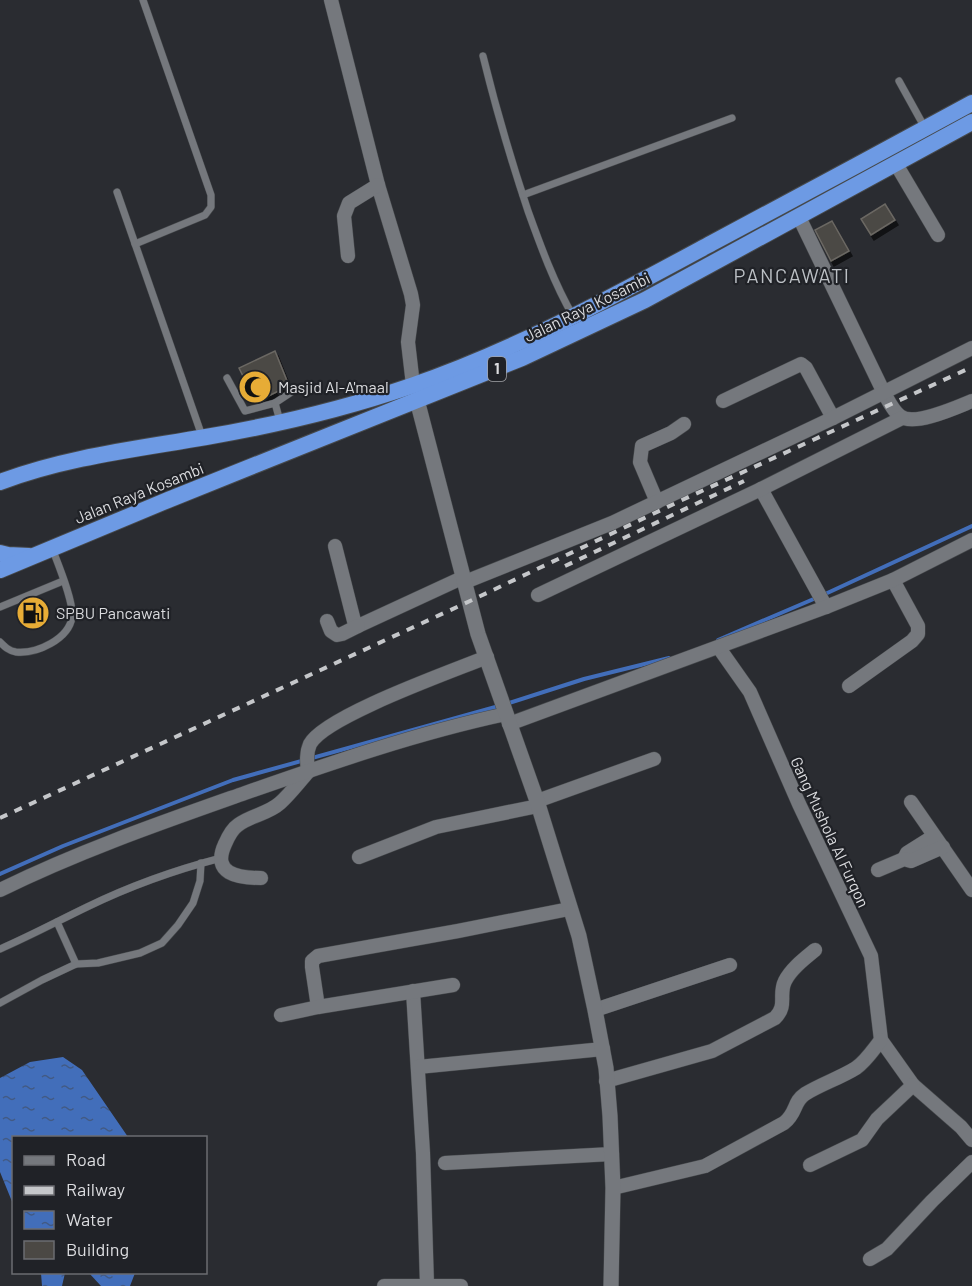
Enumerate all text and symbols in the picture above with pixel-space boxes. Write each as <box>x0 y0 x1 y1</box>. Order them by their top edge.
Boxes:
district label: PANCAWATI <box>734 263 850 287</box>
street label: Jalan Raya Kosambi <box>521 268 653 345</box>
road number: 1 <box>488 357 506 381</box>
mosque icon: Masjid Al-A'maal <box>237 369 273 405</box>
place label: Masjid Al-A'maal <box>278 377 389 396</box>
street label: Jalan Raya Kosambi <box>71 458 206 527</box>
fuel station icon: SPBU Pancawati <box>15 595 51 631</box>
place label: SPBU Pancawati <box>56 603 170 622</box>
street label: Gang Mushola Al Furqon <box>787 753 874 910</box>
legend <box>12 1136 207 1274</box>
text: Road <box>66 1148 106 1170</box>
text: Railway <box>66 1178 125 1200</box>
text: Water <box>66 1208 113 1230</box>
text: Building <box>66 1238 129 1260</box>

